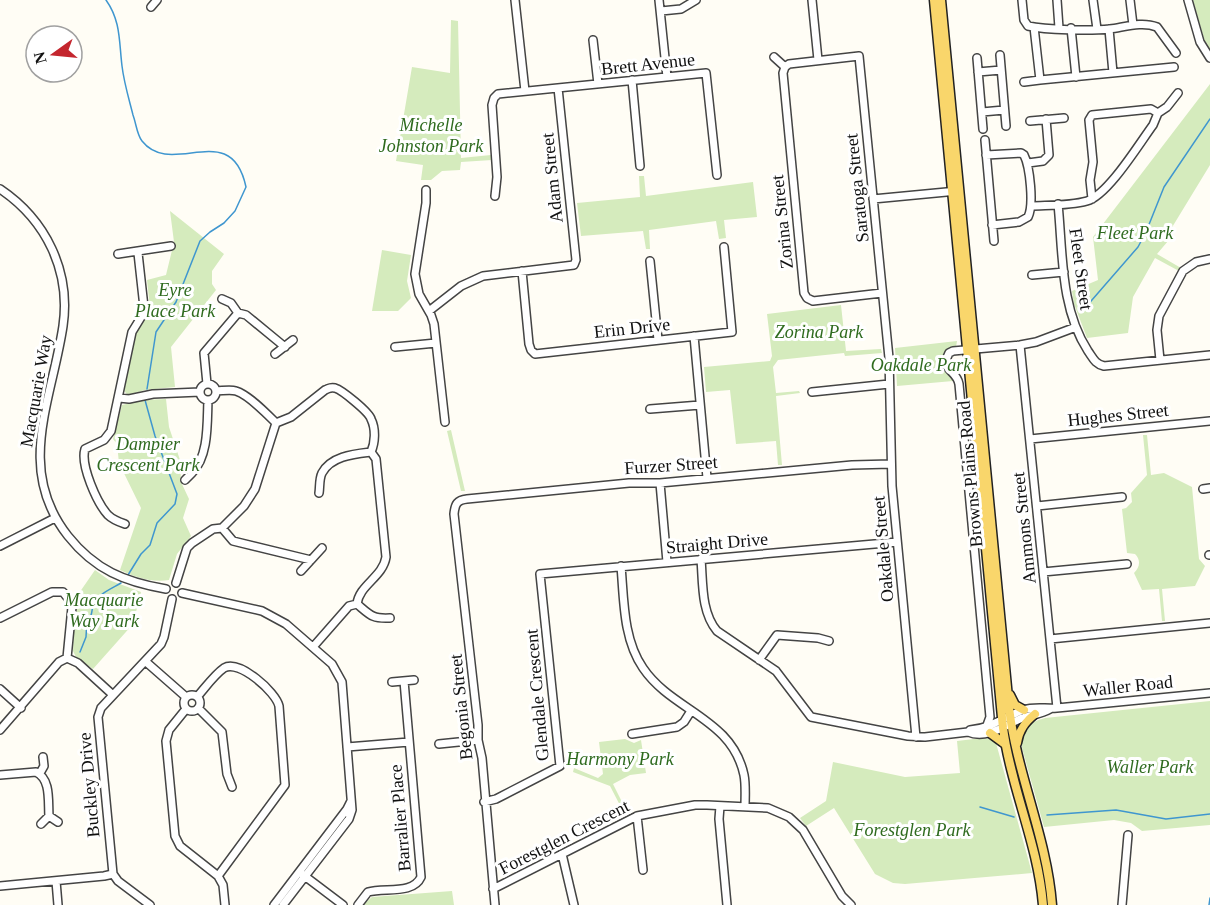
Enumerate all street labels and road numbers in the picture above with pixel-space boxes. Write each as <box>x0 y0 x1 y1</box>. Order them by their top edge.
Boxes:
street label: Brett Avenue <box>600 49 696 79</box>
street label: Adam Street <box>537 132 567 224</box>
street label: Saratoga Street <box>841 133 873 243</box>
street label: Zorina Street <box>767 174 797 270</box>
street label: Fleet Street <box>1065 227 1097 311</box>
street label: Erin Drive <box>593 314 671 342</box>
street label: Macquarie Way <box>16 333 56 449</box>
street label: Browns Plains Road <box>954 400 986 548</box>
street label: Hughes Street <box>1066 400 1170 430</box>
street label: Furzer Street <box>624 452 718 478</box>
street label: Ammons Street <box>1008 471 1040 585</box>
street label: Oakdale Street <box>868 495 898 603</box>
street label: Straight Drive <box>665 529 769 557</box>
street label: Glendale Crescent <box>521 628 553 762</box>
street label: Begonia Street <box>445 653 477 761</box>
street label: Waller Road <box>1082 671 1174 701</box>
street label: Buckley Drive <box>74 732 104 838</box>
street label: Barralier Place <box>385 764 415 872</box>
street label: Forestglen Crescent <box>496 796 632 878</box>

